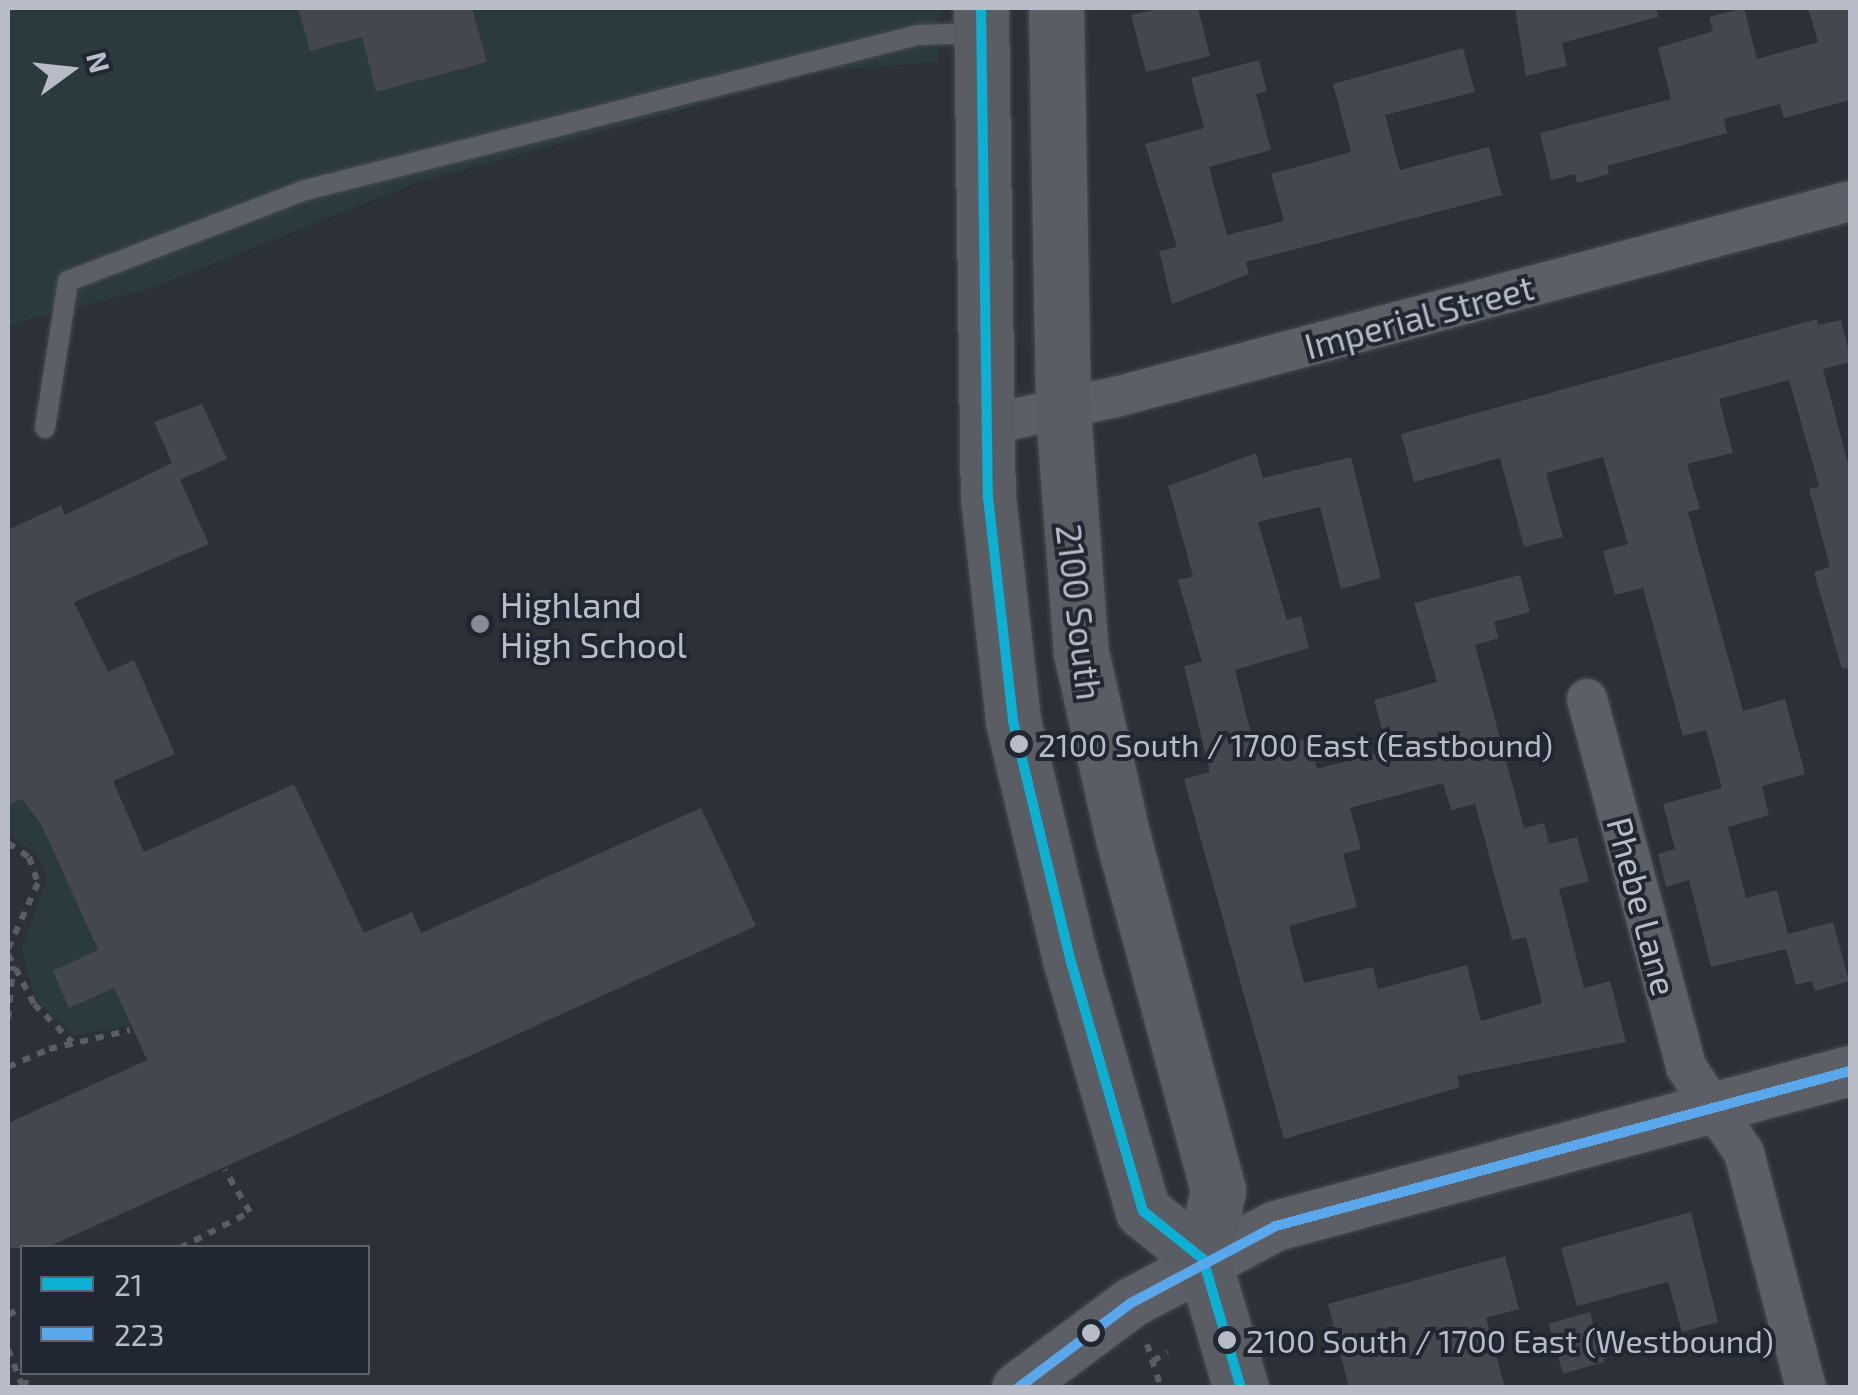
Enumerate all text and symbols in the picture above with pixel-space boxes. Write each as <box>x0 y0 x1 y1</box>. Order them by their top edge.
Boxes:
north arrow <box>20 20 120 120</box>
text: N <box>80 48 118 76</box>
street label: Imperial Street <box>1299 265 1539 367</box>
street label: 2100 South <box>1048 522 1112 702</box>
place label: Highland High School <box>500 583 687 665</box>
marker: Highland High School <box>469 613 491 635</box>
place label: 2100 South / 1700 East (Eastbound) <box>1038 725 1553 763</box>
marker: 2100 South / 1700 East (Eastbound) <box>1009 734 1029 754</box>
street label: Phebe Lane <box>1599 812 1687 1000</box>
legend <box>20 1245 370 1375</box>
text: 21 <box>114 1266 143 1302</box>
text: 223 <box>114 1316 164 1352</box>
place label: 2100 South / 1700 East (Westbound) <box>1246 1321 1774 1359</box>
unlabelled marker <box>1081 1323 1101 1343</box>
marker: 2100 South / 1700 East (Westbound) <box>1217 1330 1237 1350</box>

